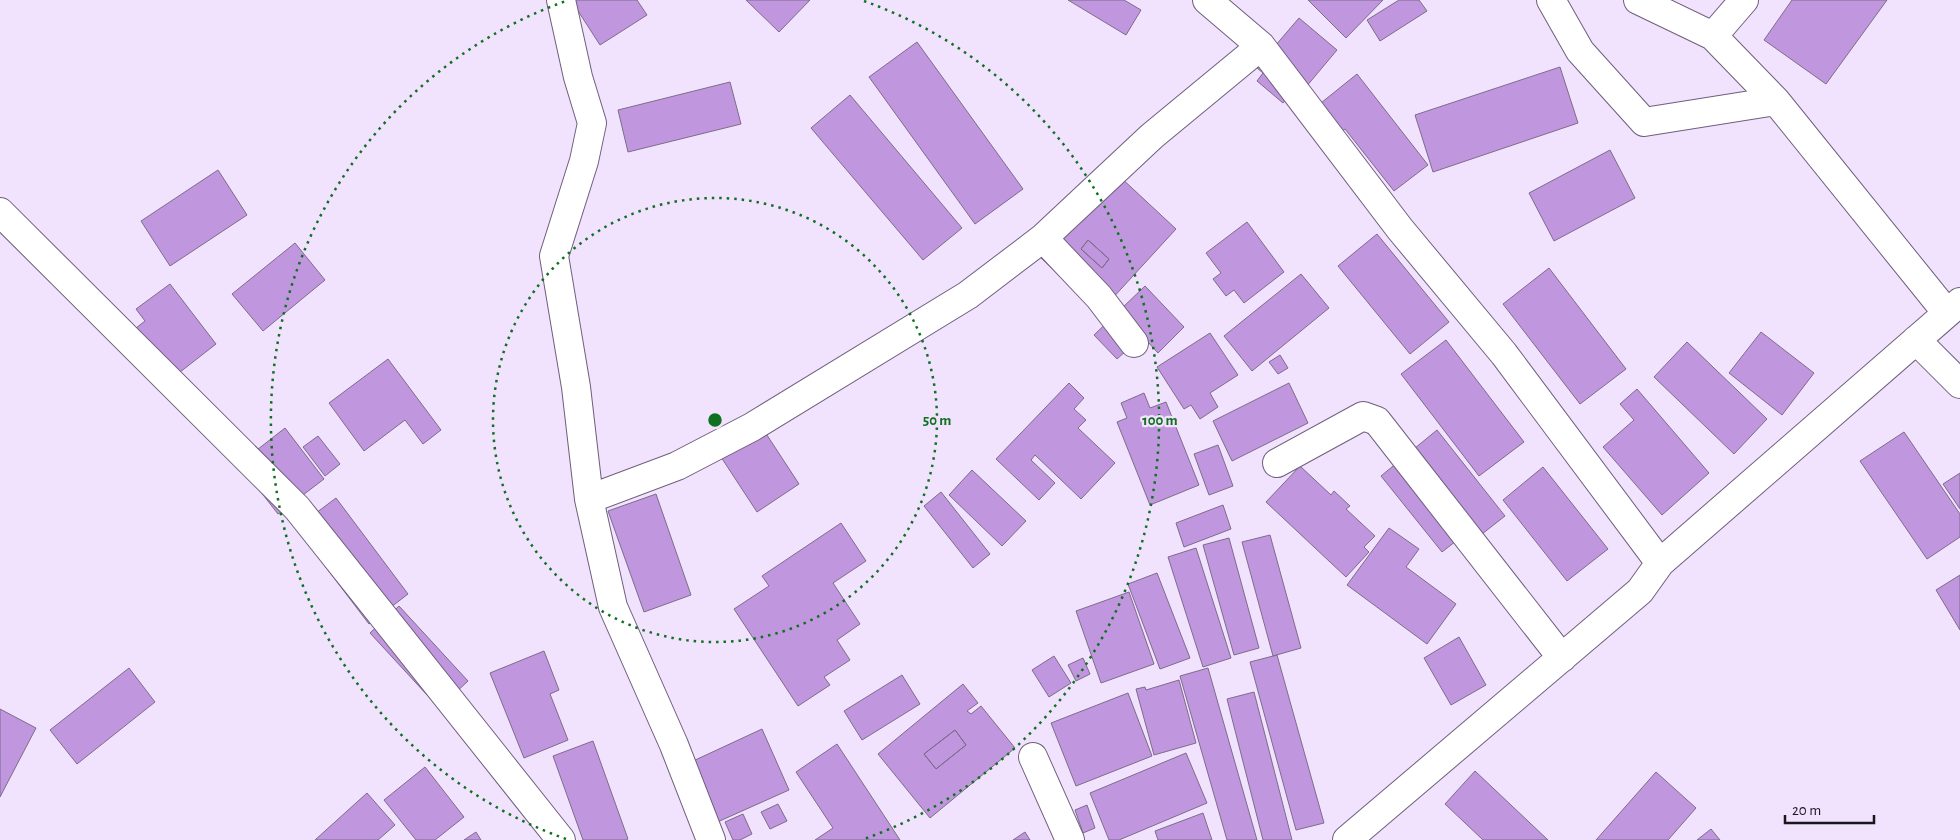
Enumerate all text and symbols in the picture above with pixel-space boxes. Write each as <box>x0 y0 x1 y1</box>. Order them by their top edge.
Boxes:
centre of rings <box>706 411 724 429</box>
text: 50 m <box>923 413 951 428</box>
text: 100 m <box>1142 413 1178 428</box>
scale bar <box>1785 792 1874 824</box>
text: 20 m <box>1792 803 1821 818</box>

